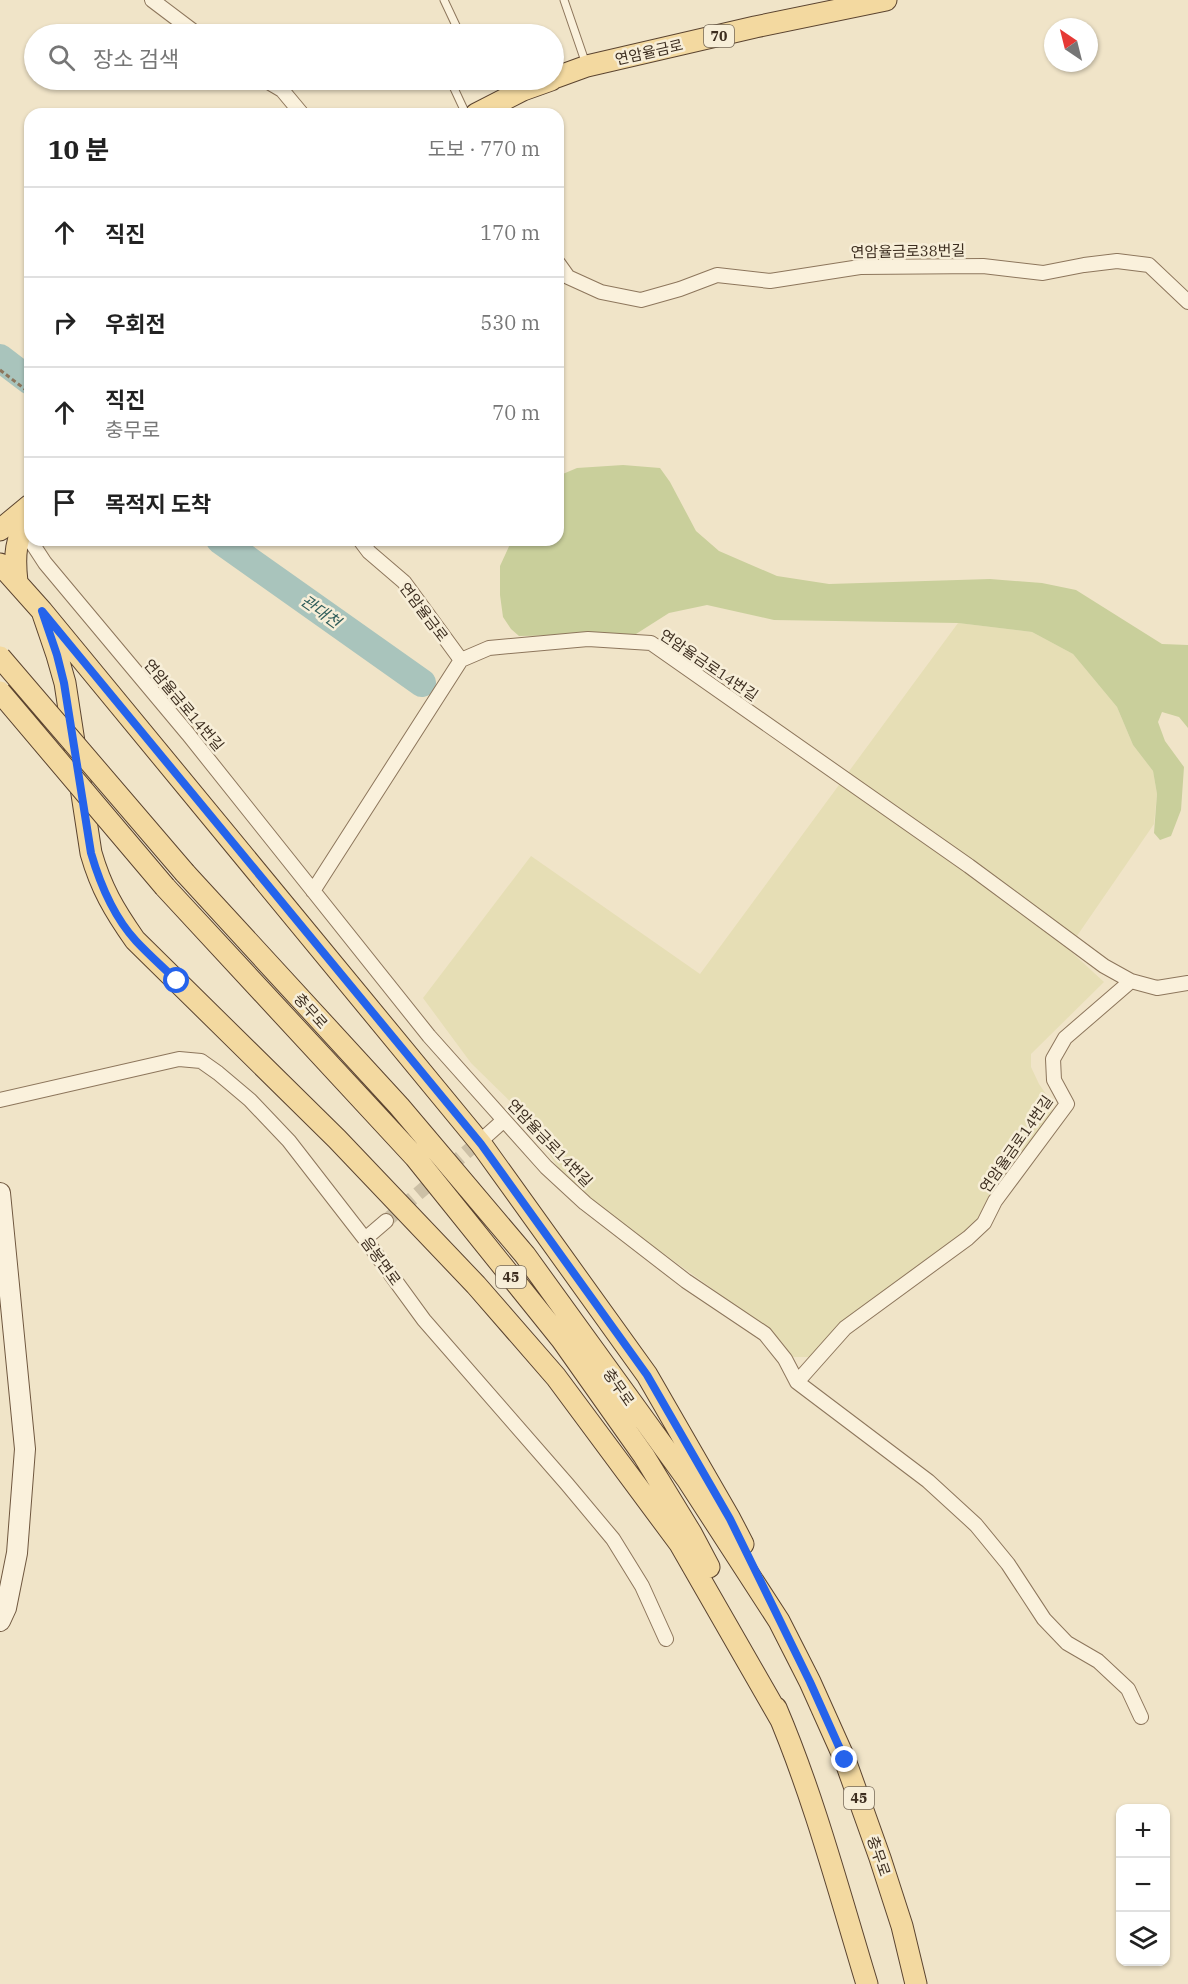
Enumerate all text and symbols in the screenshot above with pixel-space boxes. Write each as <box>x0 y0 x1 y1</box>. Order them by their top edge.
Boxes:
north arrow <box>1044 18 1098 72</box>
search box <box>24 24 564 90</box>
road number: 70 <box>704 25 734 47</box>
street label: 연암율금로 <box>613 35 685 69</box>
icon: search <box>45 41 78 74</box>
text: 장소 검색 <box>93 44 179 73</box>
text: 10 분 <box>48 132 109 166</box>
text: 도보 · 770 m <box>428 135 540 162</box>
icon: ahead <box>48 216 81 249</box>
text: 직진 <box>105 219 145 248</box>
text: 170 m <box>480 219 540 246</box>
street label: 연암율금로38번길 <box>851 241 965 261</box>
icon: right <box>48 306 81 339</box>
text: 우회전 <box>105 309 166 338</box>
text: 530 m <box>480 309 540 336</box>
text: 직진 <box>105 385 145 414</box>
icon: ahead <box>48 396 81 429</box>
text: 70 m <box>492 399 540 426</box>
text: 충무로 <box>105 416 160 443</box>
icon: arrive <box>48 486 81 519</box>
text: 목적지 도착 <box>105 489 211 518</box>
street label: 연암율금로 <box>396 579 452 645</box>
water label: 관대천 <box>297 590 347 633</box>
street label: 연암율금로14번길 <box>656 625 762 705</box>
street label: 연암율금로14번길 <box>140 655 228 755</box>
route start <box>163 967 189 993</box>
street label: 충무로 <box>290 989 332 1033</box>
street label: 연암율금로14번길 <box>975 1092 1057 1196</box>
street label: 연암율금로14번길 <box>503 1095 597 1191</box>
street label: 음봉면로 <box>357 1233 405 1289</box>
road number: 45 <box>496 1266 526 1288</box>
street label: 충무로 <box>599 1365 639 1409</box>
route end <box>831 1746 857 1772</box>
road number: 45 <box>844 1787 874 1809</box>
map controls <box>1116 1804 1170 1966</box>
button: + <box>1116 1804 1170 1858</box>
street label: 충무로 <box>863 1833 895 1879</box>
button: − <box>1116 1858 1170 1912</box>
button: layers <box>1116 1912 1170 1966</box>

